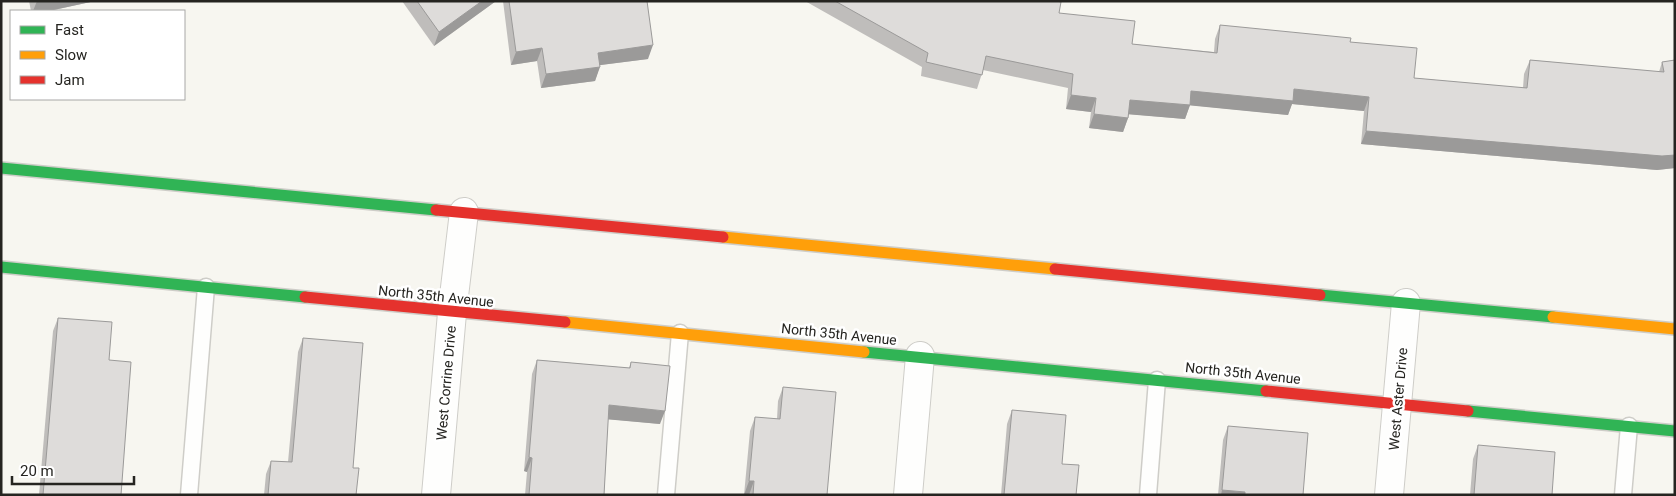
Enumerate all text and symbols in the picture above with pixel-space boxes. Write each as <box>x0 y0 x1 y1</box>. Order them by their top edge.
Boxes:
legend <box>10 10 185 100</box>
text: Fast <box>55 21 84 39</box>
text: Slow <box>55 46 87 64</box>
text: Jam <box>55 71 85 89</box>
street label: North 35th Avenue <box>377 282 495 310</box>
street label: North 35th Avenue <box>780 320 898 348</box>
street label: West Corrine Drive <box>433 325 459 441</box>
street label: West Aster Drive <box>1386 347 1410 451</box>
street label: North 35th Avenue <box>1184 359 1302 387</box>
scale bar <box>12 454 135 486</box>
text: 20 m <box>20 462 54 480</box>

